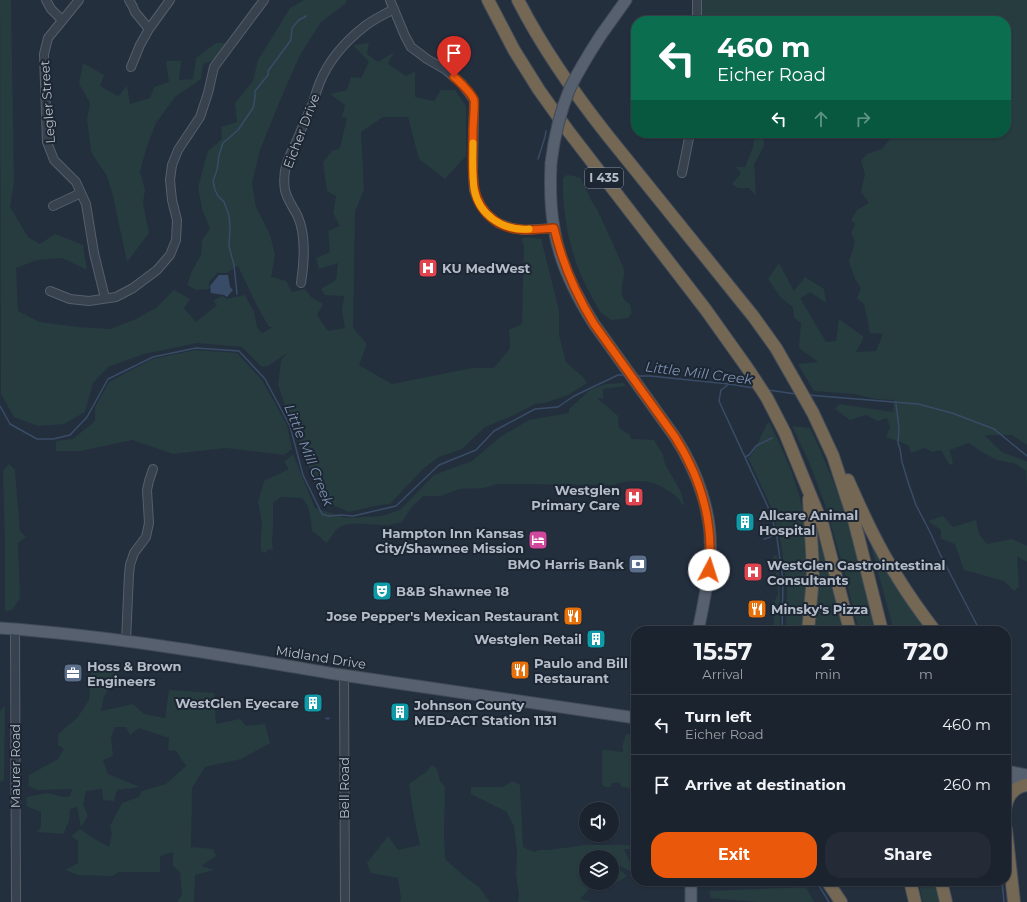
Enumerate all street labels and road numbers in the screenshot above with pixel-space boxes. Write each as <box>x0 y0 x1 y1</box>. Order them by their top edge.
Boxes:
street label: Legler Street <box>36 60 58 144</box>
street label: Eicher Drive <box>279 91 323 171</box>
road number: I 435 <box>585 168 623 188</box>
street label: Midland Drive <box>275 642 367 672</box>
street label: Maurer Road <box>7 724 23 808</box>
street label: Bell Road <box>336 757 352 819</box>

